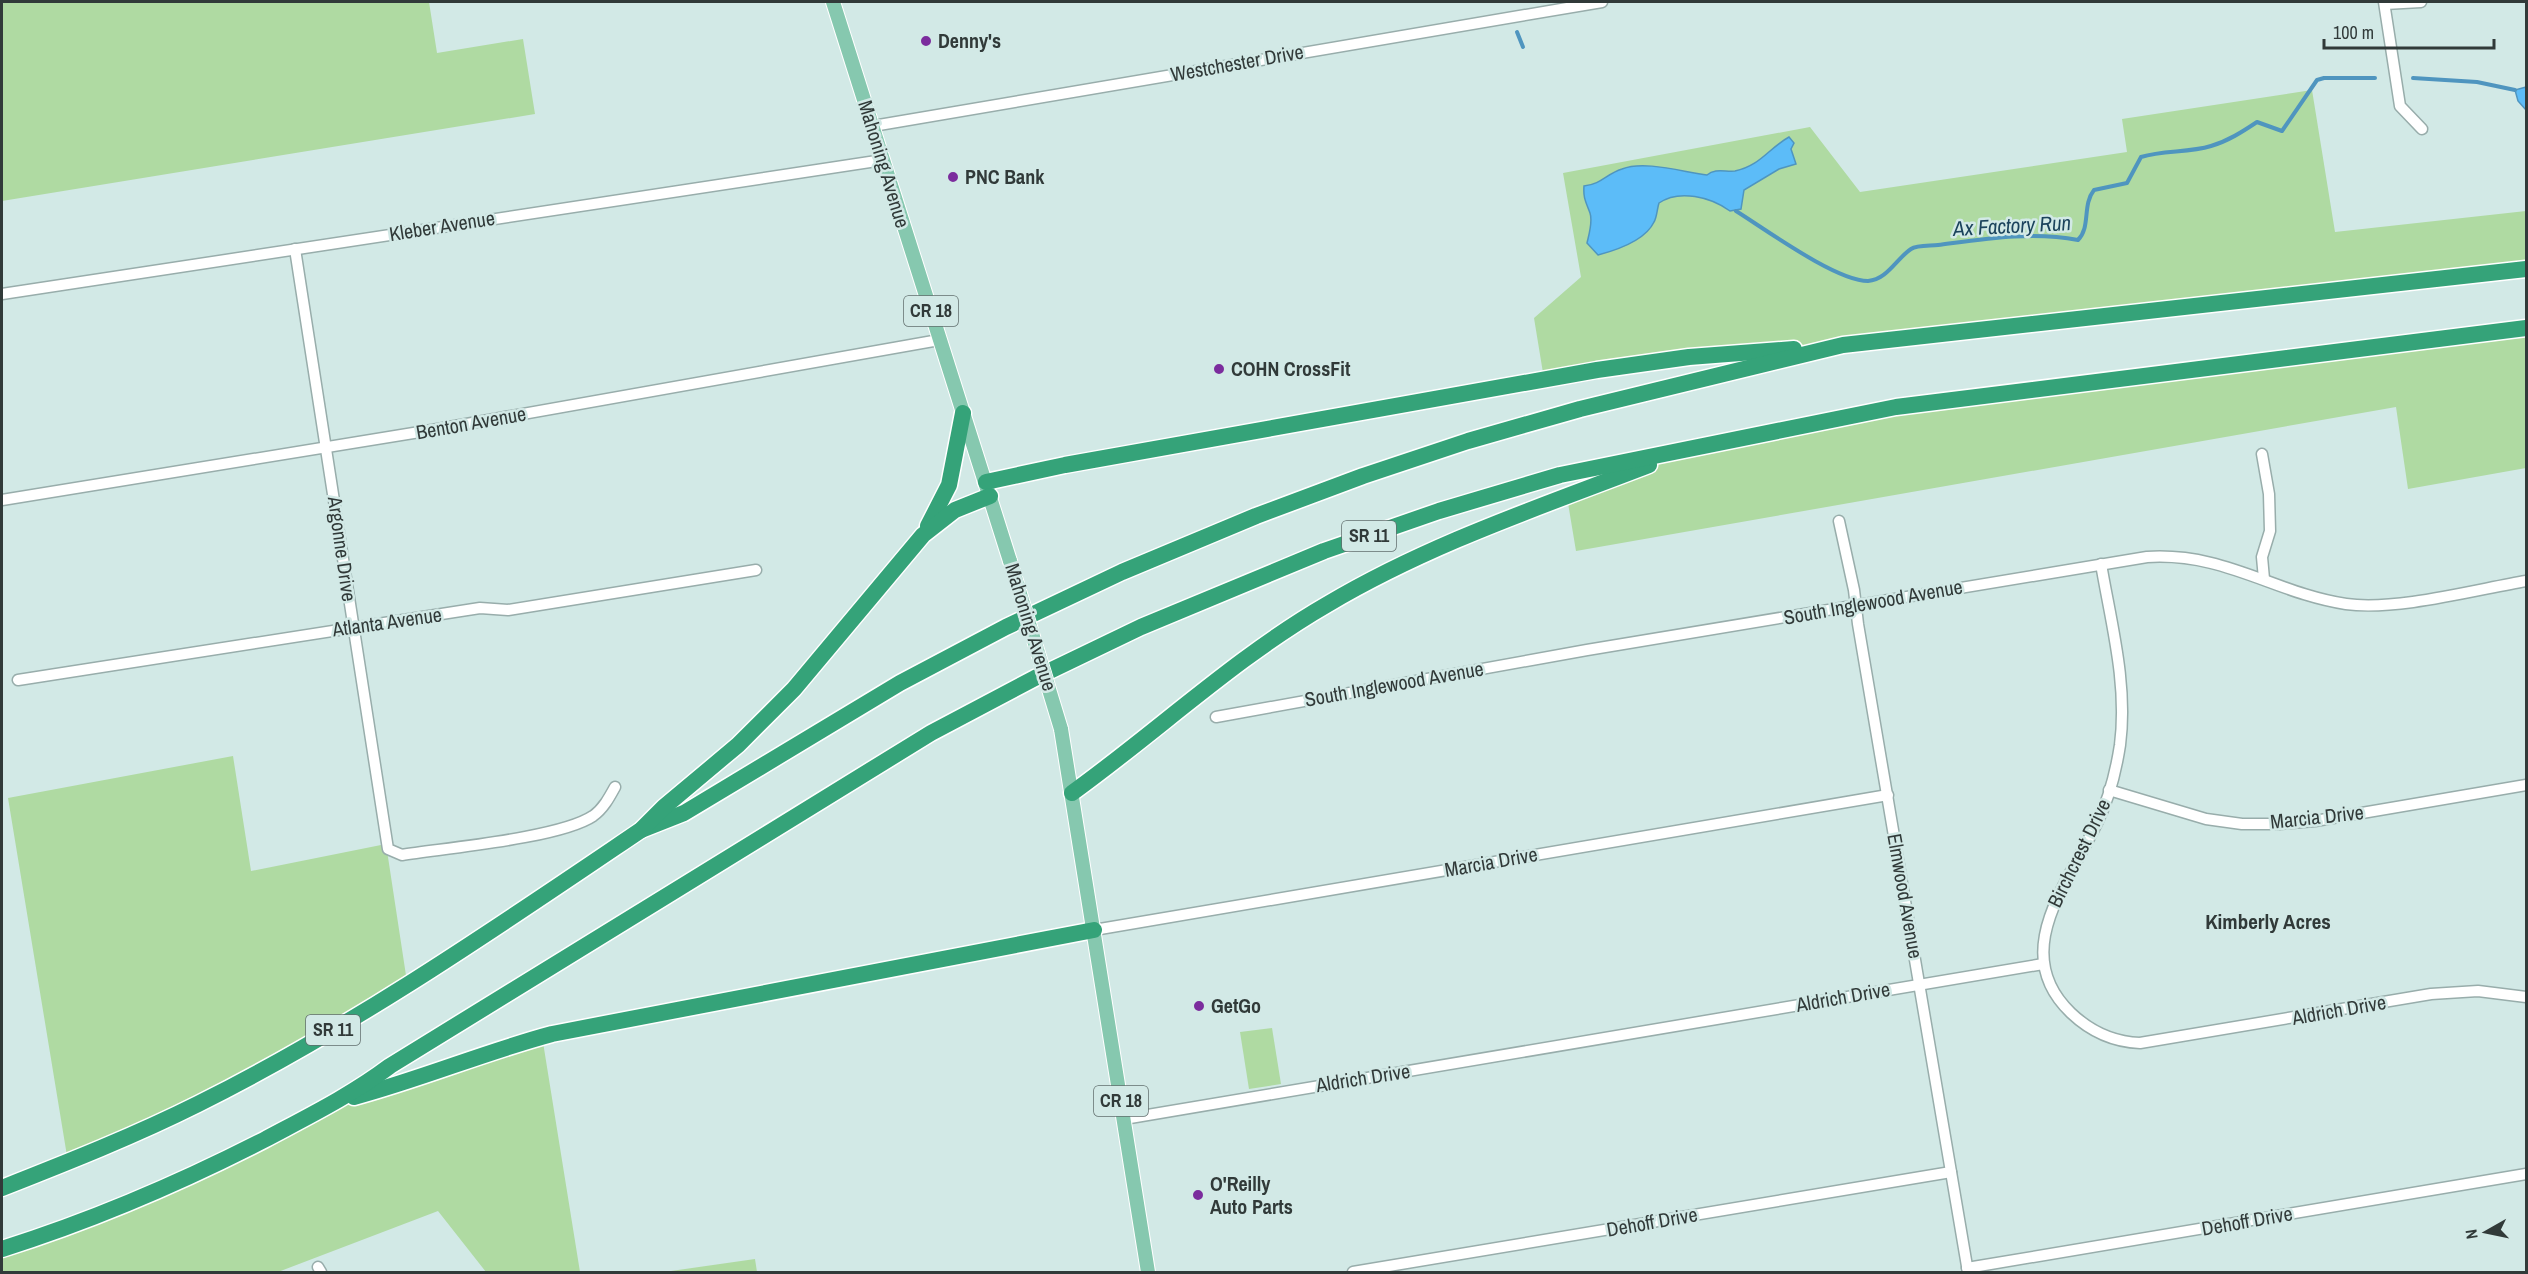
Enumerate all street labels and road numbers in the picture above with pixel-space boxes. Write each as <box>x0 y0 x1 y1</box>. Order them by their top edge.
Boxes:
street label: Westchester Drive <box>1168 38 1306 87</box>
street label: Mahoning Avenue <box>852 97 917 231</box>
street label: Kleber Avenue <box>387 204 497 247</box>
road number: CR 18 <box>904 296 958 326</box>
street label: Benton Avenue <box>414 400 528 445</box>
street label: Argonne Drive <box>322 494 363 603</box>
road number: SR 11 <box>1342 521 1396 551</box>
street label: Mahoning Avenue <box>999 560 1064 694</box>
street label: South Inglewood Avenue <box>1781 572 1964 631</box>
street label: Atlanta Avenue <box>330 600 443 643</box>
street label: South Inglewood Avenue <box>1302 654 1485 713</box>
street label: Birchcrest Drive <box>2041 794 2116 912</box>
street label: Marcia Drive <box>2269 798 2365 835</box>
street label: Elmwood Avenue <box>1881 831 1930 961</box>
street label: Marcia Drive <box>1442 840 1539 883</box>
street label: Aldrich Drive <box>1793 975 1892 1018</box>
street label: Aldrich Drive <box>2289 988 2388 1031</box>
road number: SR 11 <box>306 1015 360 1045</box>
street label: Aldrich Drive <box>1313 1057 1412 1098</box>
road number: CR 18 <box>1094 1086 1148 1116</box>
street label: Dehoff Drive <box>2199 1199 2294 1242</box>
street label: Dehoff Drive <box>1604 1200 1699 1243</box>

